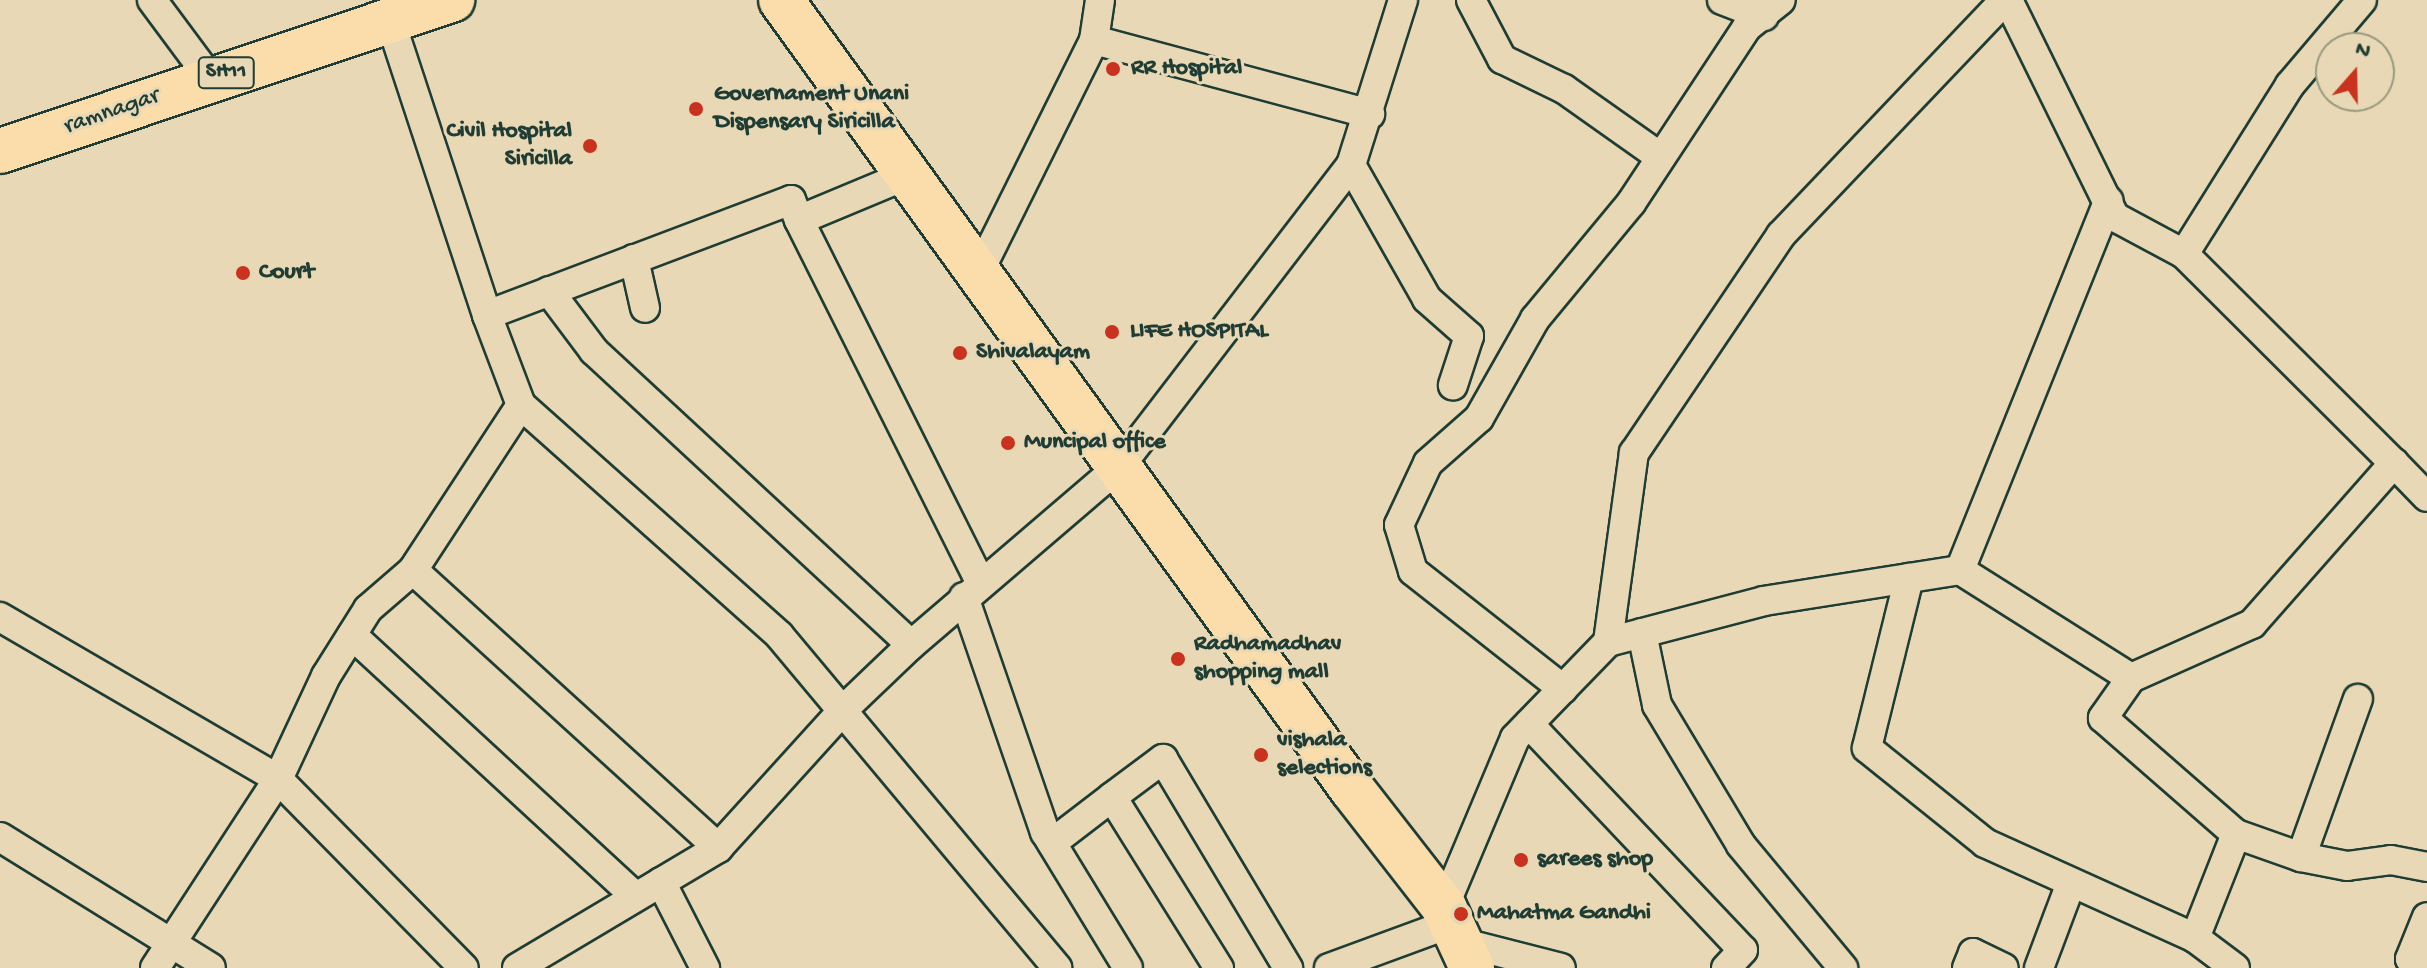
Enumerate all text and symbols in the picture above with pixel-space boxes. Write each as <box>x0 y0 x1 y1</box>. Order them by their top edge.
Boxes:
north arrow <box>2315 32 2395 112</box>
text: N <box>2351 37 2374 66</box>
road number: SH11 <box>196 55 256 91</box>
place label: RR Hospital <box>1131 55 1242 83</box>
marker: RR Hospital <box>1102 58 1124 80</box>
place label: Governament Unani Dispensary Siricilla <box>714 81 909 137</box>
street label: ramnagar <box>60 82 164 142</box>
marker: Governament Unani Dispensary Siricilla <box>685 98 707 120</box>
place label: Civil Hospital Siricilla <box>447 118 572 174</box>
marker: Civil Hospital Siricilla <box>579 135 601 157</box>
place label: Court <box>259 259 314 287</box>
marker: Court <box>234 264 252 282</box>
place label: LIFE HOSPITAL <box>1130 318 1268 346</box>
marker: LIFE HOSPITAL <box>1101 321 1123 343</box>
place label: Shivalayam <box>976 339 1090 367</box>
marker: Shivalayam <box>951 344 969 362</box>
place label: Muncipal office <box>1024 429 1166 457</box>
marker: Muncipal office <box>999 434 1017 452</box>
place label: Radhamadhav shopping mall <box>1194 631 1341 687</box>
marker: Radhamadhav shopping mall <box>1169 650 1187 668</box>
place label: vishala selections <box>1277 727 1372 783</box>
marker: vishala selections <box>1252 746 1270 764</box>
place label: sarees shop <box>1537 846 1653 874</box>
marker: sarees shop <box>1512 851 1530 869</box>
place label: Mahatma Gandhi <box>1477 900 1651 928</box>
marker: Mahatma Gandhi <box>1452 905 1470 923</box>

